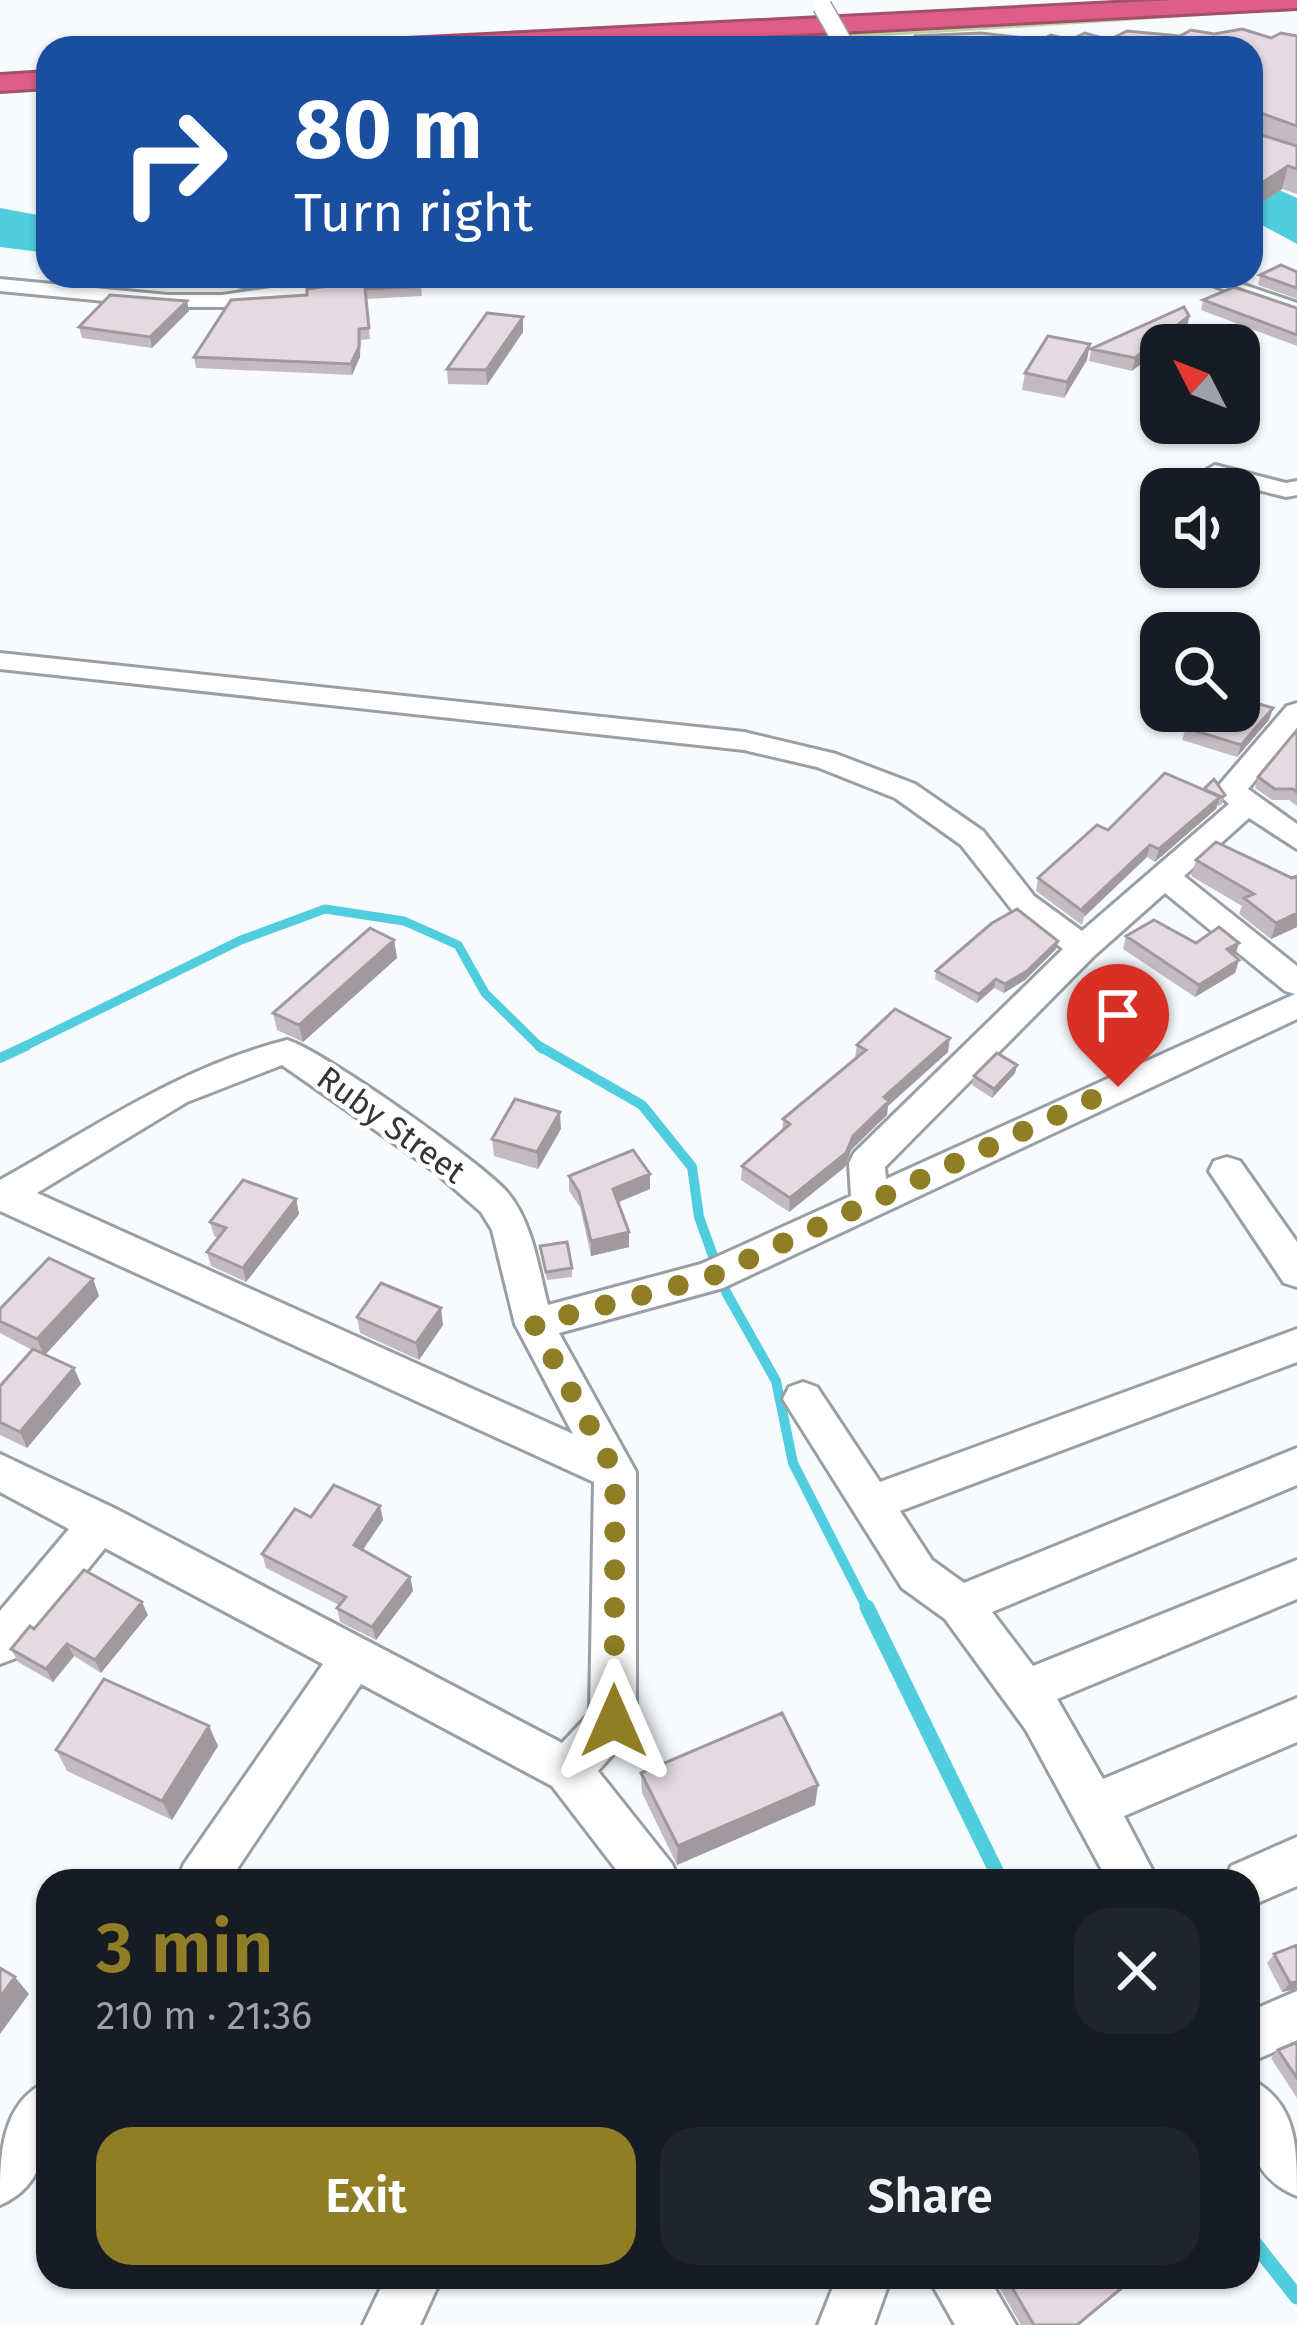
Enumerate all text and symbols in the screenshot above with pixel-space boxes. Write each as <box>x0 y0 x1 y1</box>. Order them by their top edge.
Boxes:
text: 80 m <box>294 79 483 180</box>
icon: right <box>96 84 252 240</box>
text: Turn right <box>294 181 533 245</box>
north arrow <box>1140 324 1260 444</box>
map controls <box>1140 324 1260 732</box>
button: sound <box>1140 468 1260 588</box>
button: search <box>1140 612 1260 732</box>
pin <box>1067 964 1169 1087</box>
icon: arrive <box>1085 982 1151 1048</box>
street label: Ruby Street <box>309 1058 473 1192</box>
position arrow <box>551 1658 677 1784</box>
text: 3 min <box>96 1905 274 1991</box>
button: close <box>1074 1908 1200 2034</box>
text: 210 m · 21:36 <box>96 1993 312 2039</box>
button: Exit <box>96 2127 636 2265</box>
button: Share <box>660 2127 1200 2265</box>

